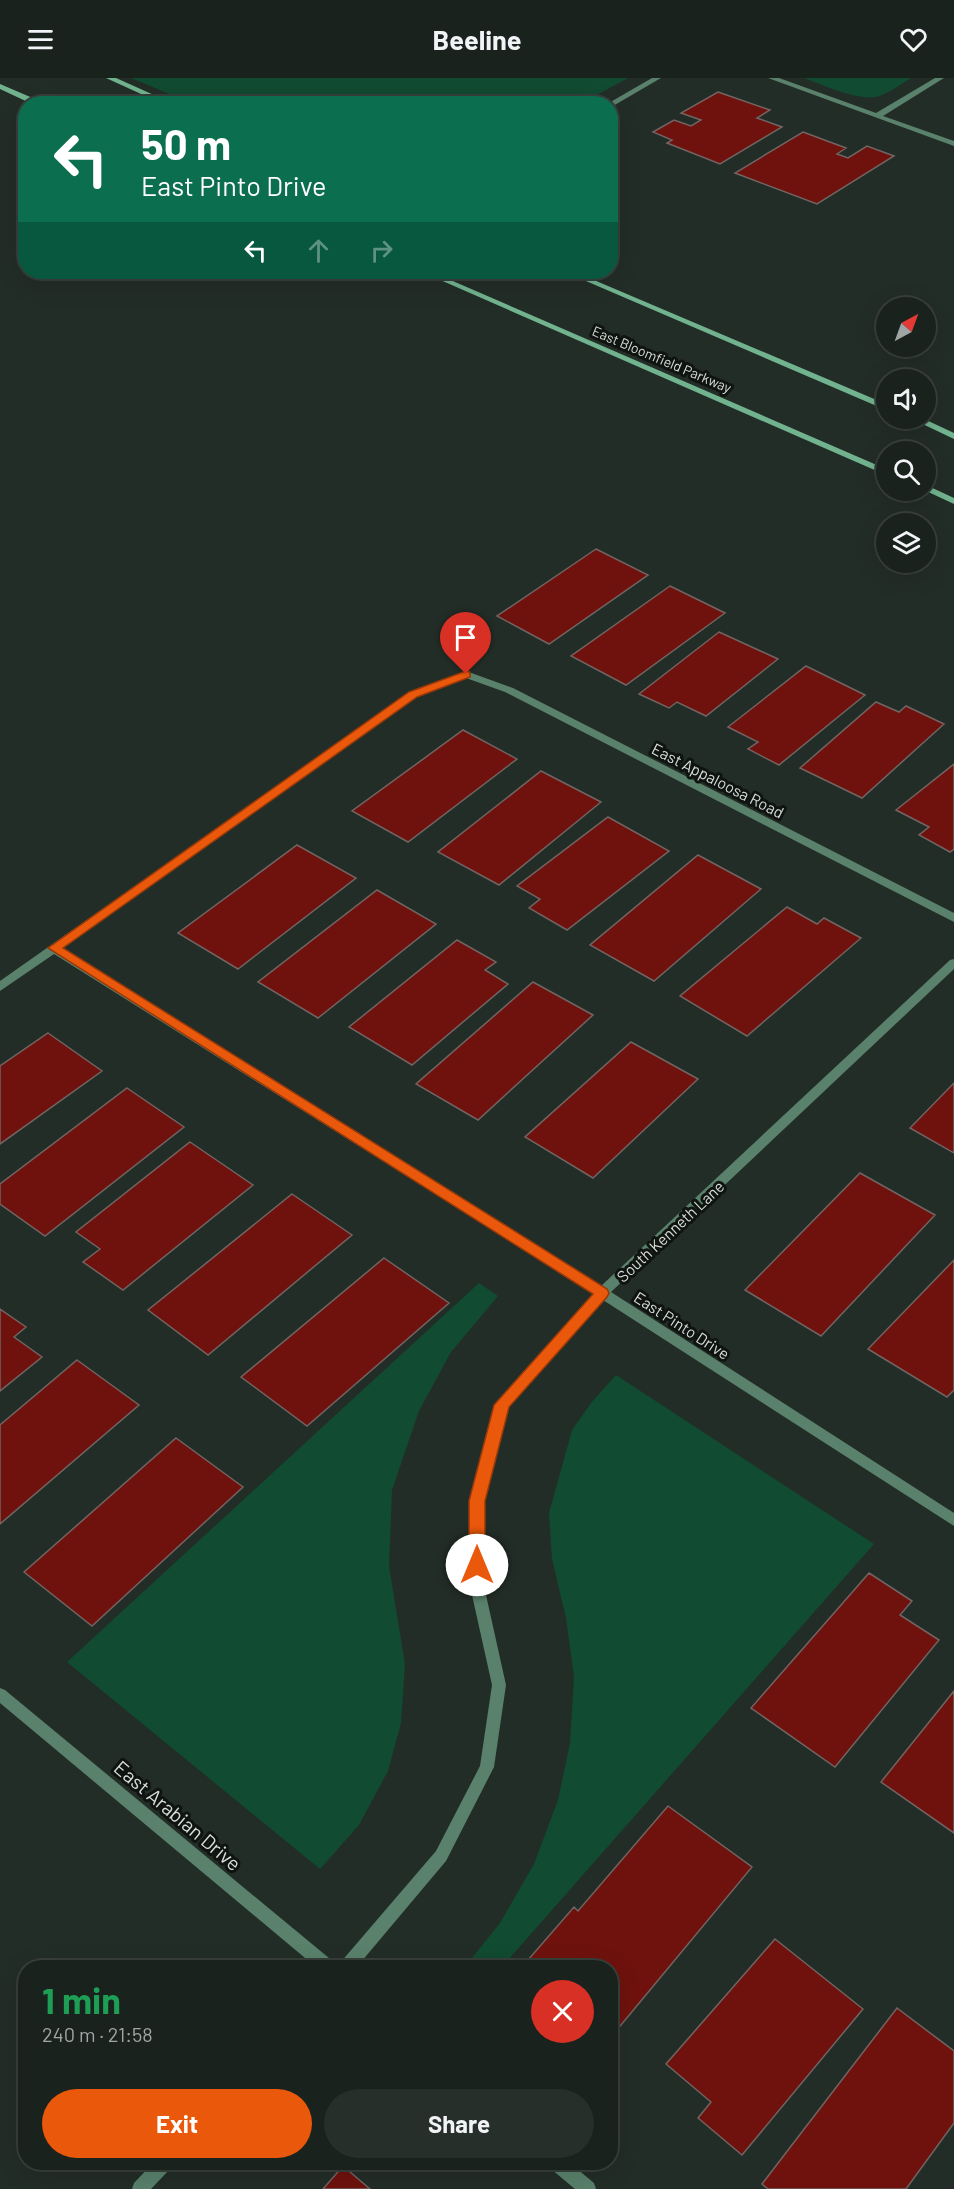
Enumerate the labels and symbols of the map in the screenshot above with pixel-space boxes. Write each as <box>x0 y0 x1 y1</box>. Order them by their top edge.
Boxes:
north arrow <box>876 297 936 357</box>
street label: East Bloomfield Parkway <box>590 322 735 396</box>
pin <box>440 612 491 674</box>
street label: East Appaloosa Road <box>649 738 787 822</box>
street label: South Kenneth Lane <box>612 1176 728 1286</box>
street label: East Pinto Drive <box>631 1287 733 1363</box>
position arrow <box>445 1533 509 1597</box>
street label: East Arabian Drive <box>110 1755 246 1875</box>

